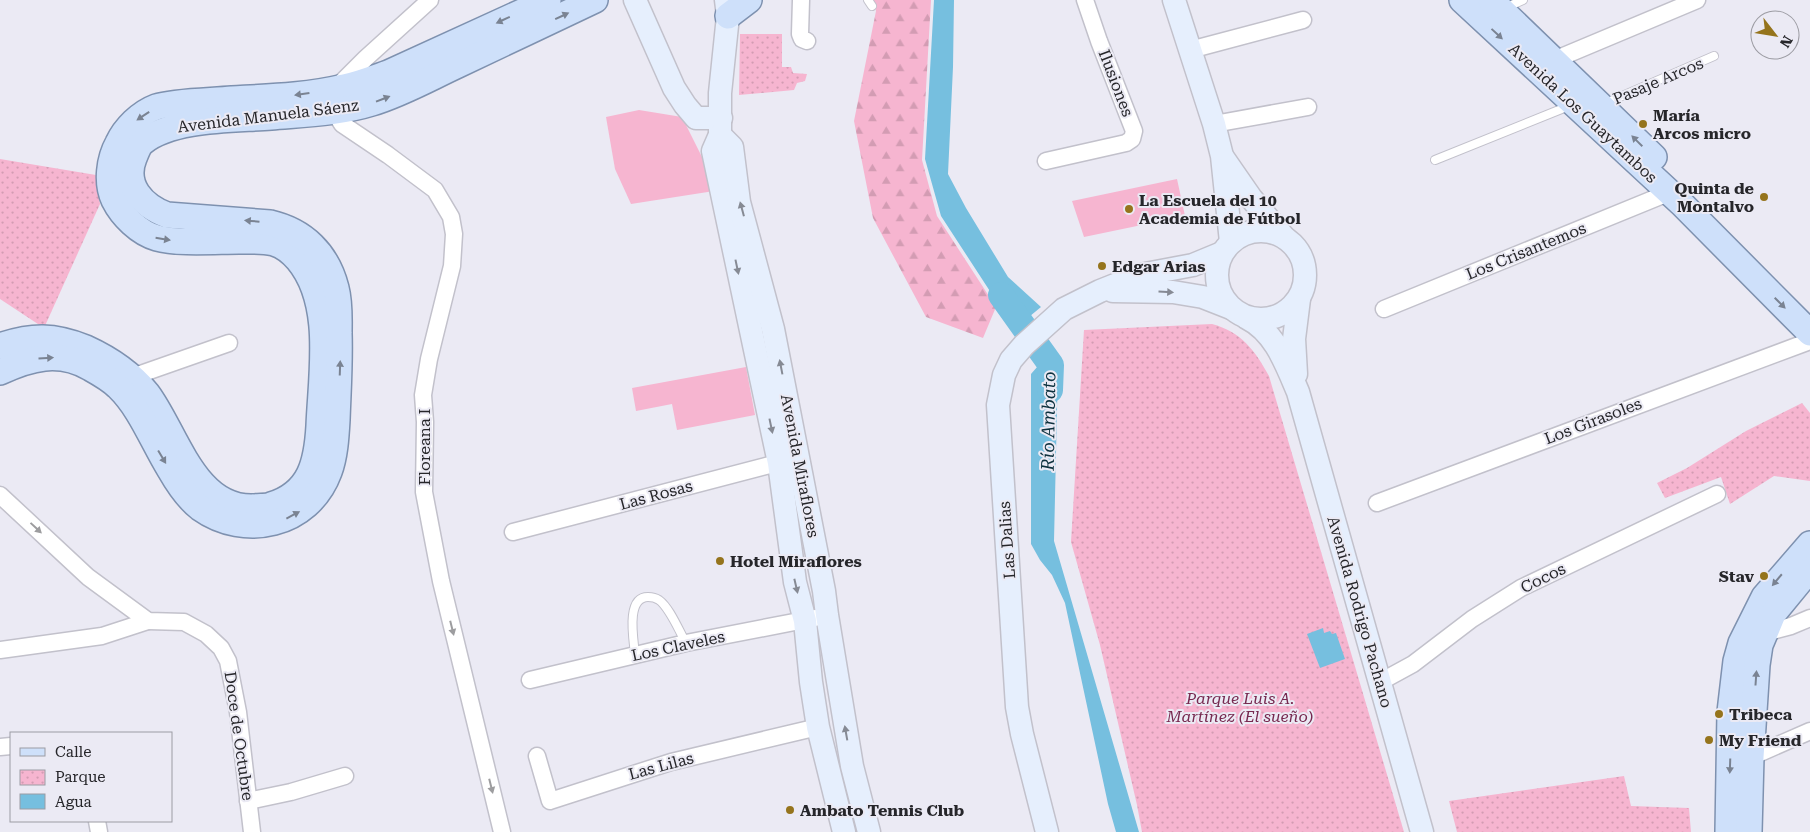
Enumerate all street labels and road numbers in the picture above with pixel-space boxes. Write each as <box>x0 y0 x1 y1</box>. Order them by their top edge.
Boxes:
street label: Avenida Los Guaytambos <box>1505 39 1661 187</box>
street label: Ilusiones <box>1095 47 1138 120</box>
street label: Pasaje Arcos <box>1610 53 1706 109</box>
street label: Avenida Manuela Sáenz <box>176 95 360 137</box>
street label: Los Crisantemos <box>1463 218 1589 284</box>
street label: Avenida Miraflores <box>777 393 823 540</box>
street label: Los Girasoles <box>1542 394 1645 448</box>
street label: Floreana I <box>415 408 434 486</box>
street label: Las Rosas <box>617 476 695 514</box>
street label: Las Dalias <box>995 500 1019 579</box>
street label: Avenida Rodrigo Pachano <box>1324 514 1397 710</box>
street label: Cocos <box>1517 559 1569 597</box>
street label: Los Claveles <box>630 627 727 665</box>
street label: Doce de Octubre <box>221 670 258 802</box>
street label: Las Lilas <box>626 748 696 784</box>

